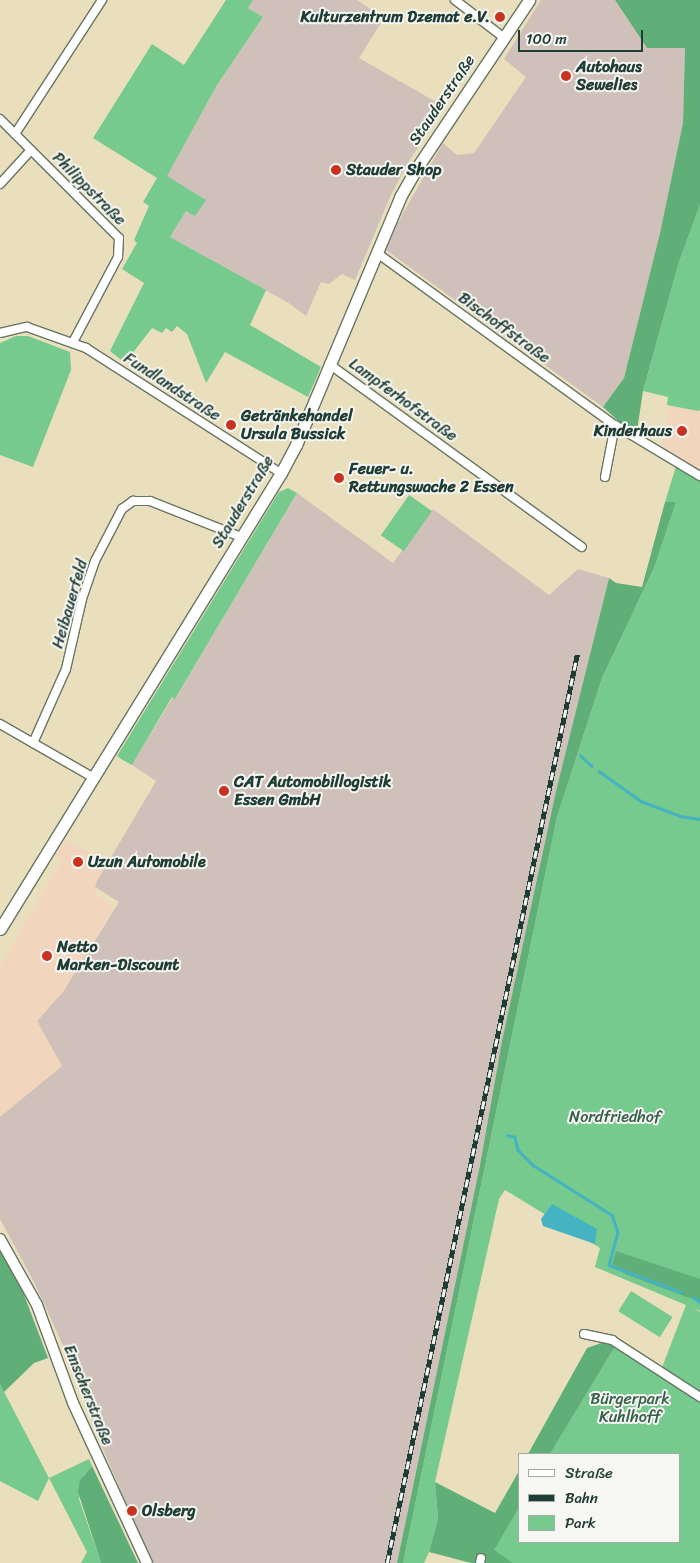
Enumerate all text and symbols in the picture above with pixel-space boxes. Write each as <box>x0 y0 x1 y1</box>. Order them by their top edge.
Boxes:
place label: Kulturzentrum Dzemat e.V. <box>301 7 490 27</box>
marker: Kulturzentrum Dzemat e.V. <box>494 11 506 23</box>
scale bar <box>520 20 645 52</box>
text: 100 m <box>526 26 567 52</box>
street label: Stauderstraße <box>405 51 479 149</box>
place label: Autohaus Sewelies <box>576 57 642 95</box>
marker: Autohaus Sewelies <box>560 70 572 82</box>
street label: Philippstraße <box>48 148 130 230</box>
place label: Stauder Shop <box>346 160 442 180</box>
marker: Stauder Shop <box>330 164 342 176</box>
street label: Bischoffstraße <box>454 288 554 368</box>
street label: Fundlandstraße <box>120 349 224 425</box>
street label: Lampferhofstraße <box>345 354 461 446</box>
place label: Getränkehandel Ursula Bussick <box>241 406 353 444</box>
marker: Getränkehandel Ursula Bussick <box>225 419 237 431</box>
place label: Kinderhaus <box>594 421 672 441</box>
marker: Kinderhaus <box>676 425 688 437</box>
street label: Stauderstraße <box>208 452 278 552</box>
place label: Feuer- u. Rettungswache 2 Essen <box>349 459 514 497</box>
marker: Feuer- u. Rettungswache 2 Essen <box>333 472 345 484</box>
street label: Heibauerfeld <box>48 557 92 651</box>
place label: CAT Automobillogistik Essen GmbH <box>234 772 392 810</box>
marker: CAT Automobillogistik Essen GmbH <box>218 785 230 797</box>
place label: Uzun Automobile <box>88 852 207 872</box>
marker: Uzun Automobile <box>72 856 84 868</box>
place label: Netto Marken-Discount <box>57 937 179 975</box>
marker: Netto Marken-Discount <box>41 950 53 962</box>
park label: Nordfriedhof <box>569 1107 661 1127</box>
street label: Emscherstraße <box>59 1342 117 1448</box>
park label: Bürgerpark Kuhlhoff <box>590 1389 670 1427</box>
legend <box>518 1453 680 1543</box>
text: Straße <box>565 1460 613 1486</box>
text: Bahn <box>565 1485 598 1511</box>
place label: Olsberg <box>142 1501 196 1521</box>
marker: Olsberg <box>126 1505 138 1517</box>
text: Park <box>565 1510 596 1536</box>

